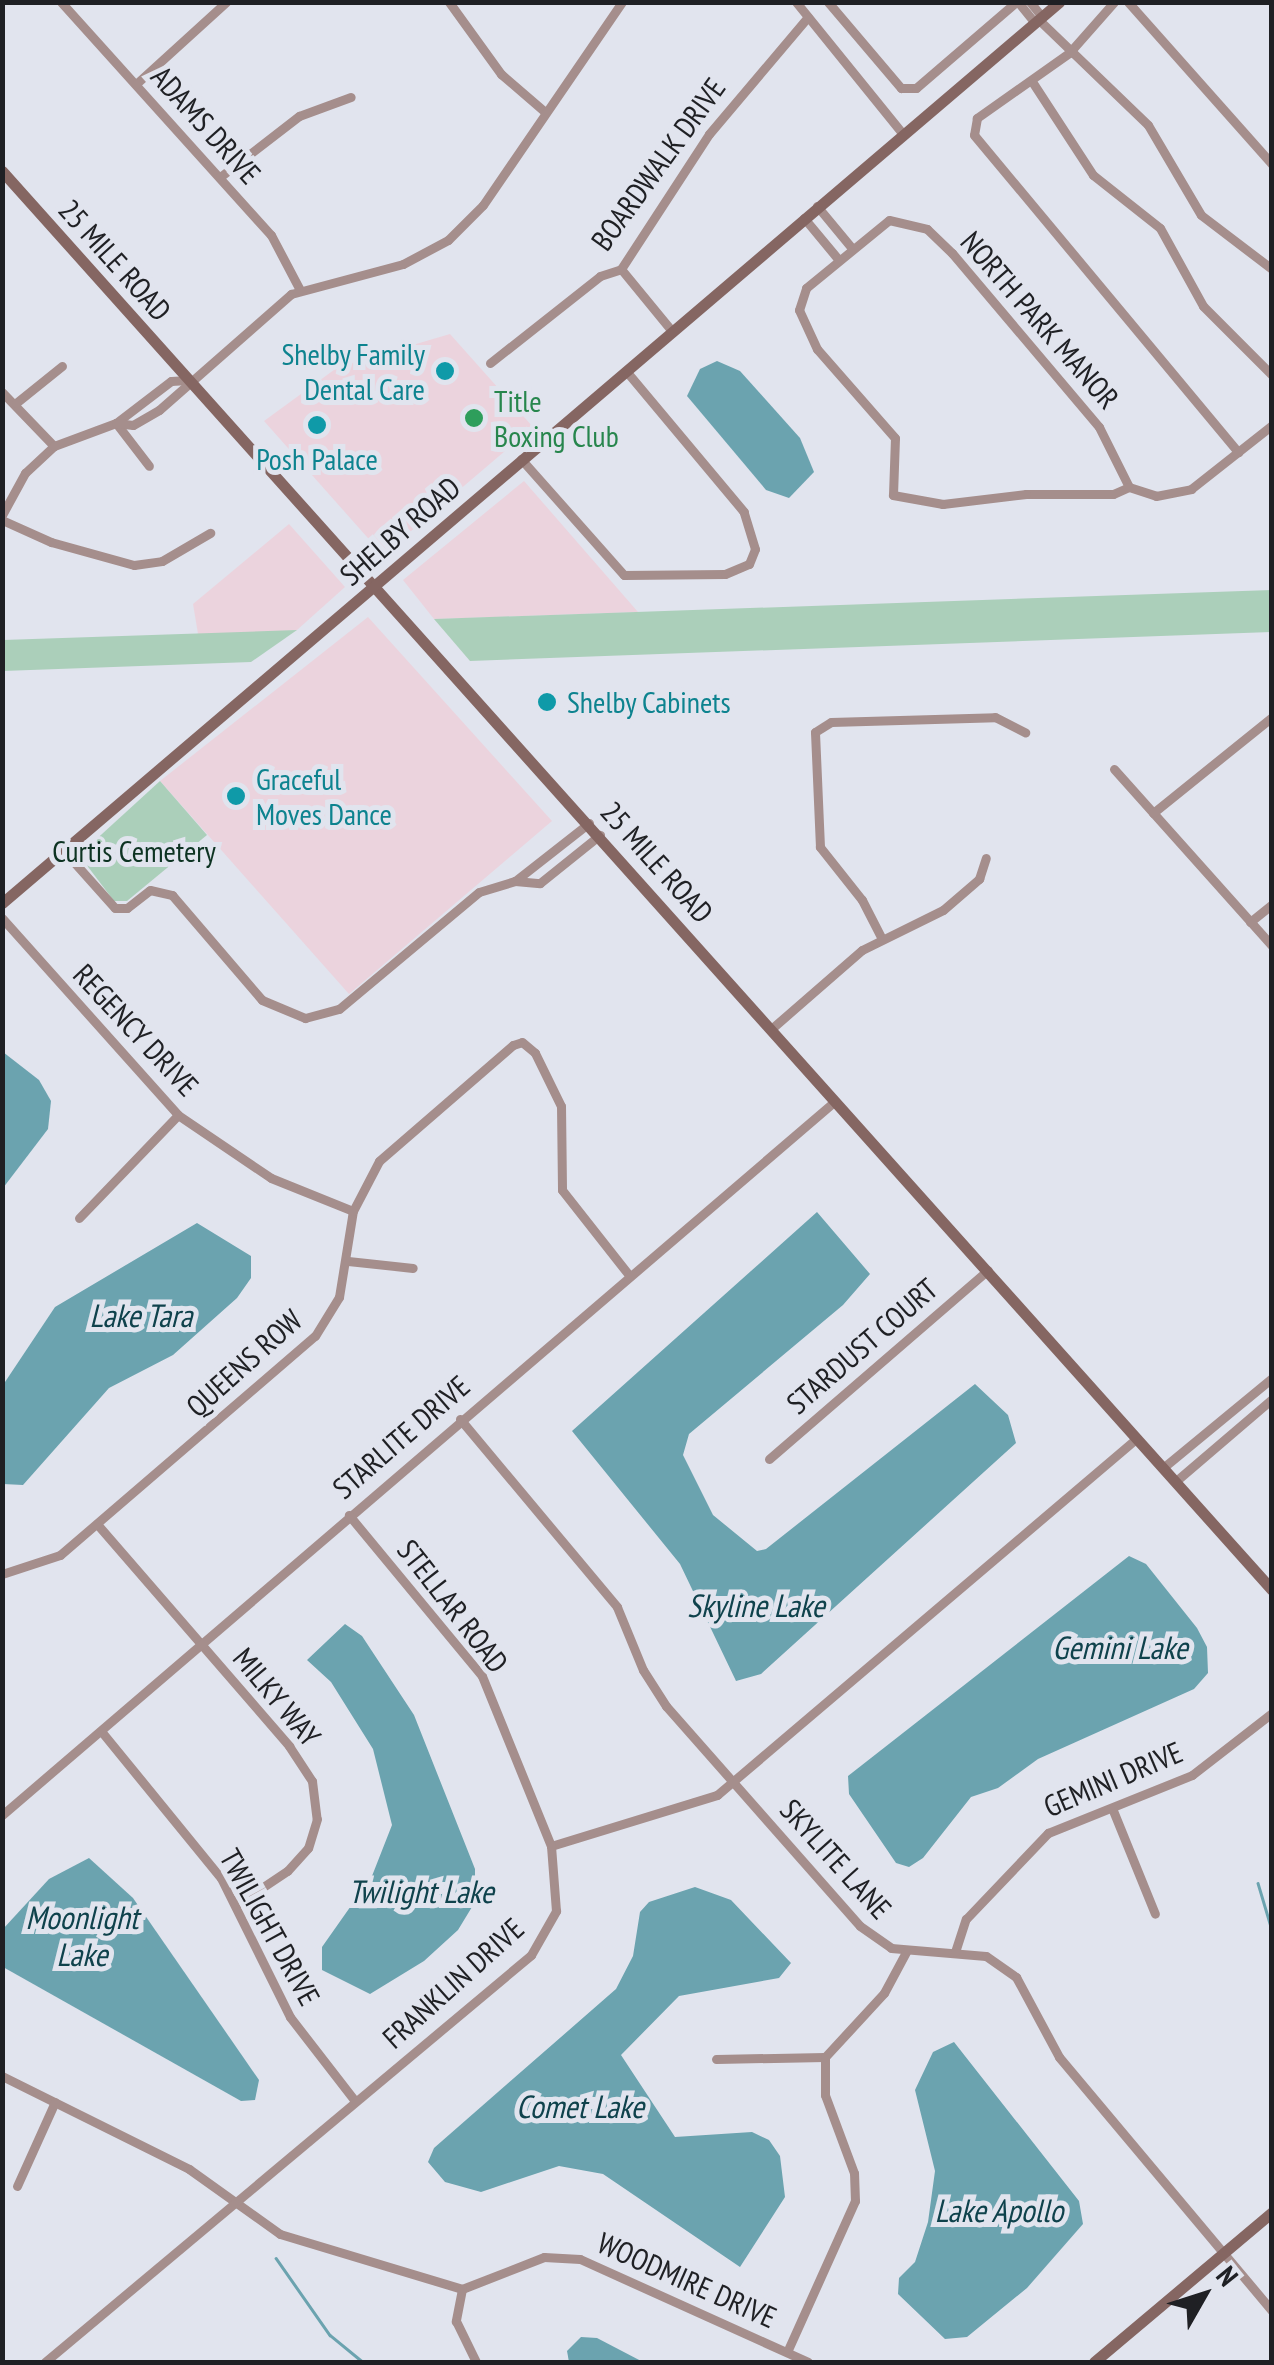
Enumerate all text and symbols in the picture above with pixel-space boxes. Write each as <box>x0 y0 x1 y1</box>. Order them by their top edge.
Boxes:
street label: ADAMS DRIVE <box>144 59 268 191</box>
street label: BOARDWALK DRIVE <box>583 71 733 257</box>
street label: 25 MILE ROAD <box>51 192 179 328</box>
street label: NORTH PARK MANOR <box>953 224 1127 416</box>
place label: Shelby Family Dental Care <box>281 336 425 406</box>
marker: Shelby Family Dental Care <box>434 360 456 382</box>
place label: Title Boxing Club <box>494 383 619 454</box>
marker: Title Boxing Club <box>463 407 485 429</box>
marker: Posh Palace <box>306 414 328 436</box>
place label: Posh Palace <box>256 441 378 477</box>
street label: SHELBY ROAD <box>332 469 468 593</box>
place label: Shelby Cabinets <box>567 684 732 720</box>
marker: Shelby Cabinets <box>536 691 558 713</box>
place label: Graceful Moves Dance <box>256 761 392 832</box>
marker: Graceful Moves Dance <box>225 785 247 807</box>
street label: 25 MILE ROAD <box>593 794 721 930</box>
park label: Curtis Cemetery <box>52 833 216 869</box>
street label: REGENCY DRIVE <box>66 956 206 1104</box>
street label: STARDUST COURT <box>779 1270 945 1422</box>
water label: Lake Tara <box>89 1296 193 1334</box>
street label: QUEENS ROW <box>179 1302 309 1424</box>
street label: STARLITE DRIVE <box>325 1368 477 1506</box>
street label: STELLAR ROAD <box>390 1532 516 1680</box>
water label: Skyline Lake <box>687 1586 825 1624</box>
water label: Gemini Lake <box>1052 1628 1188 1666</box>
street label: MILKY WAY <box>225 1640 329 1754</box>
street label: GEMINI DRIVE <box>1038 1734 1188 1824</box>
street label: SKYLITE LANE <box>773 1792 899 1926</box>
street label: TWILIGHT DRIVE <box>212 1842 328 2012</box>
water label: Twilight Lake <box>348 1872 494 1910</box>
water label: Moonlight Lake <box>25 1899 139 1974</box>
street label: FRANKLIN DRIVE <box>375 1910 531 2056</box>
water label: Comet Lake <box>516 2087 644 2125</box>
water label: Lake Apollo <box>934 2191 1064 2229</box>
street label: WOODMIRE DRIVE <box>592 2225 782 2335</box>
north arrow <box>1154 2245 1254 2345</box>
text: N <box>1209 2258 1247 2293</box>

